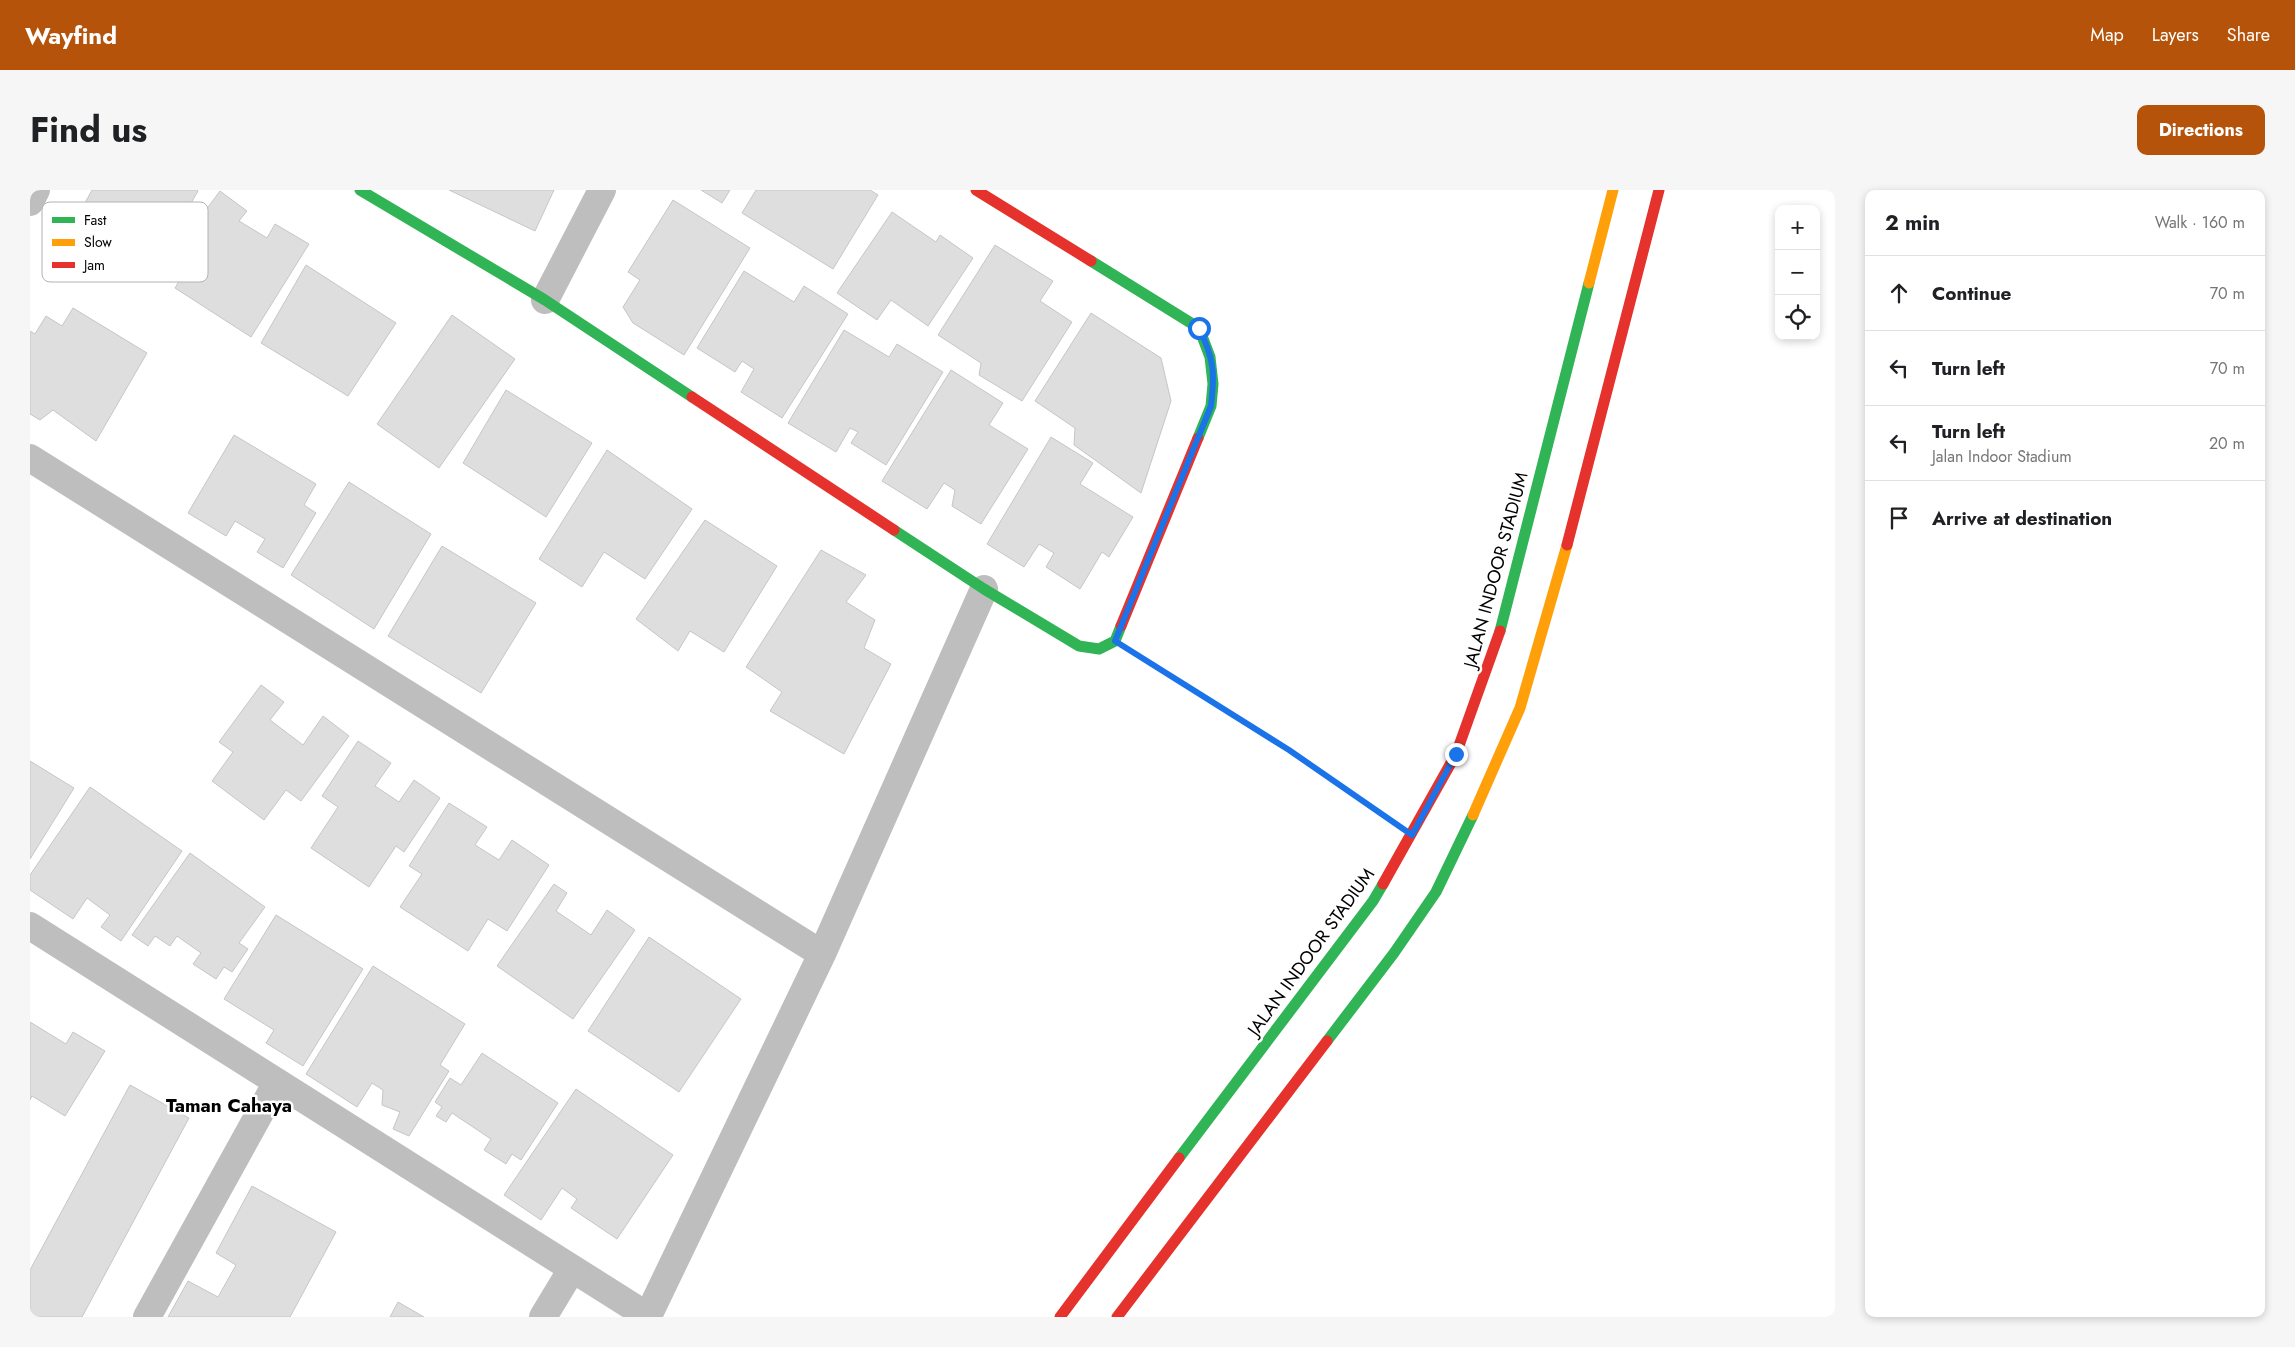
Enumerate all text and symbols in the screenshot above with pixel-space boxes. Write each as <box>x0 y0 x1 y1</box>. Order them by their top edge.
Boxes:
text: Wayfind <box>25 18 117 53</box>
text: Map <box>2090 22 2124 48</box>
text: Layers <box>2152 22 2199 48</box>
text: Share <box>2227 22 2270 48</box>
text: Find us <box>30 105 147 155</box>
button: Directions <box>2137 105 2265 155</box>
legend <box>42 202 208 282</box>
map controls <box>1775 205 1820 340</box>
button: + <box>1775 205 1820 250</box>
text: 2 min <box>1885 208 1940 238</box>
text: Fast <box>84 210 107 230</box>
text: Walk · 160 m <box>2155 211 2245 234</box>
text: Slow <box>84 232 112 252</box>
button: − <box>1775 250 1820 295</box>
text: Jam <box>82 255 105 275</box>
icon: ahead <box>1885 279 1913 307</box>
text: Continue <box>1932 280 2011 307</box>
text: 70 m <box>2210 282 2245 305</box>
button: locate <box>1775 295 1820 340</box>
route start <box>1188 317 1211 340</box>
icon: left <box>1885 354 1913 382</box>
text: Turn left <box>1932 355 2005 382</box>
text: 70 m <box>2210 357 2245 380</box>
text: Turn left <box>1932 418 2005 445</box>
icon: left <box>1885 429 1913 457</box>
text: 20 m <box>2209 432 2245 455</box>
text: Jalan Indoor Stadium <box>1932 445 2072 468</box>
street label: JALAN INDOOR STADIUM <box>1457 469 1535 673</box>
icon: arrive <box>1885 504 1913 532</box>
text: Arrive at destination <box>1932 505 2112 532</box>
route end <box>1445 743 1468 766</box>
street label: JALAN INDOOR STADIUM <box>1240 863 1381 1043</box>
district label: Taman Cahaya <box>166 1092 292 1119</box>

